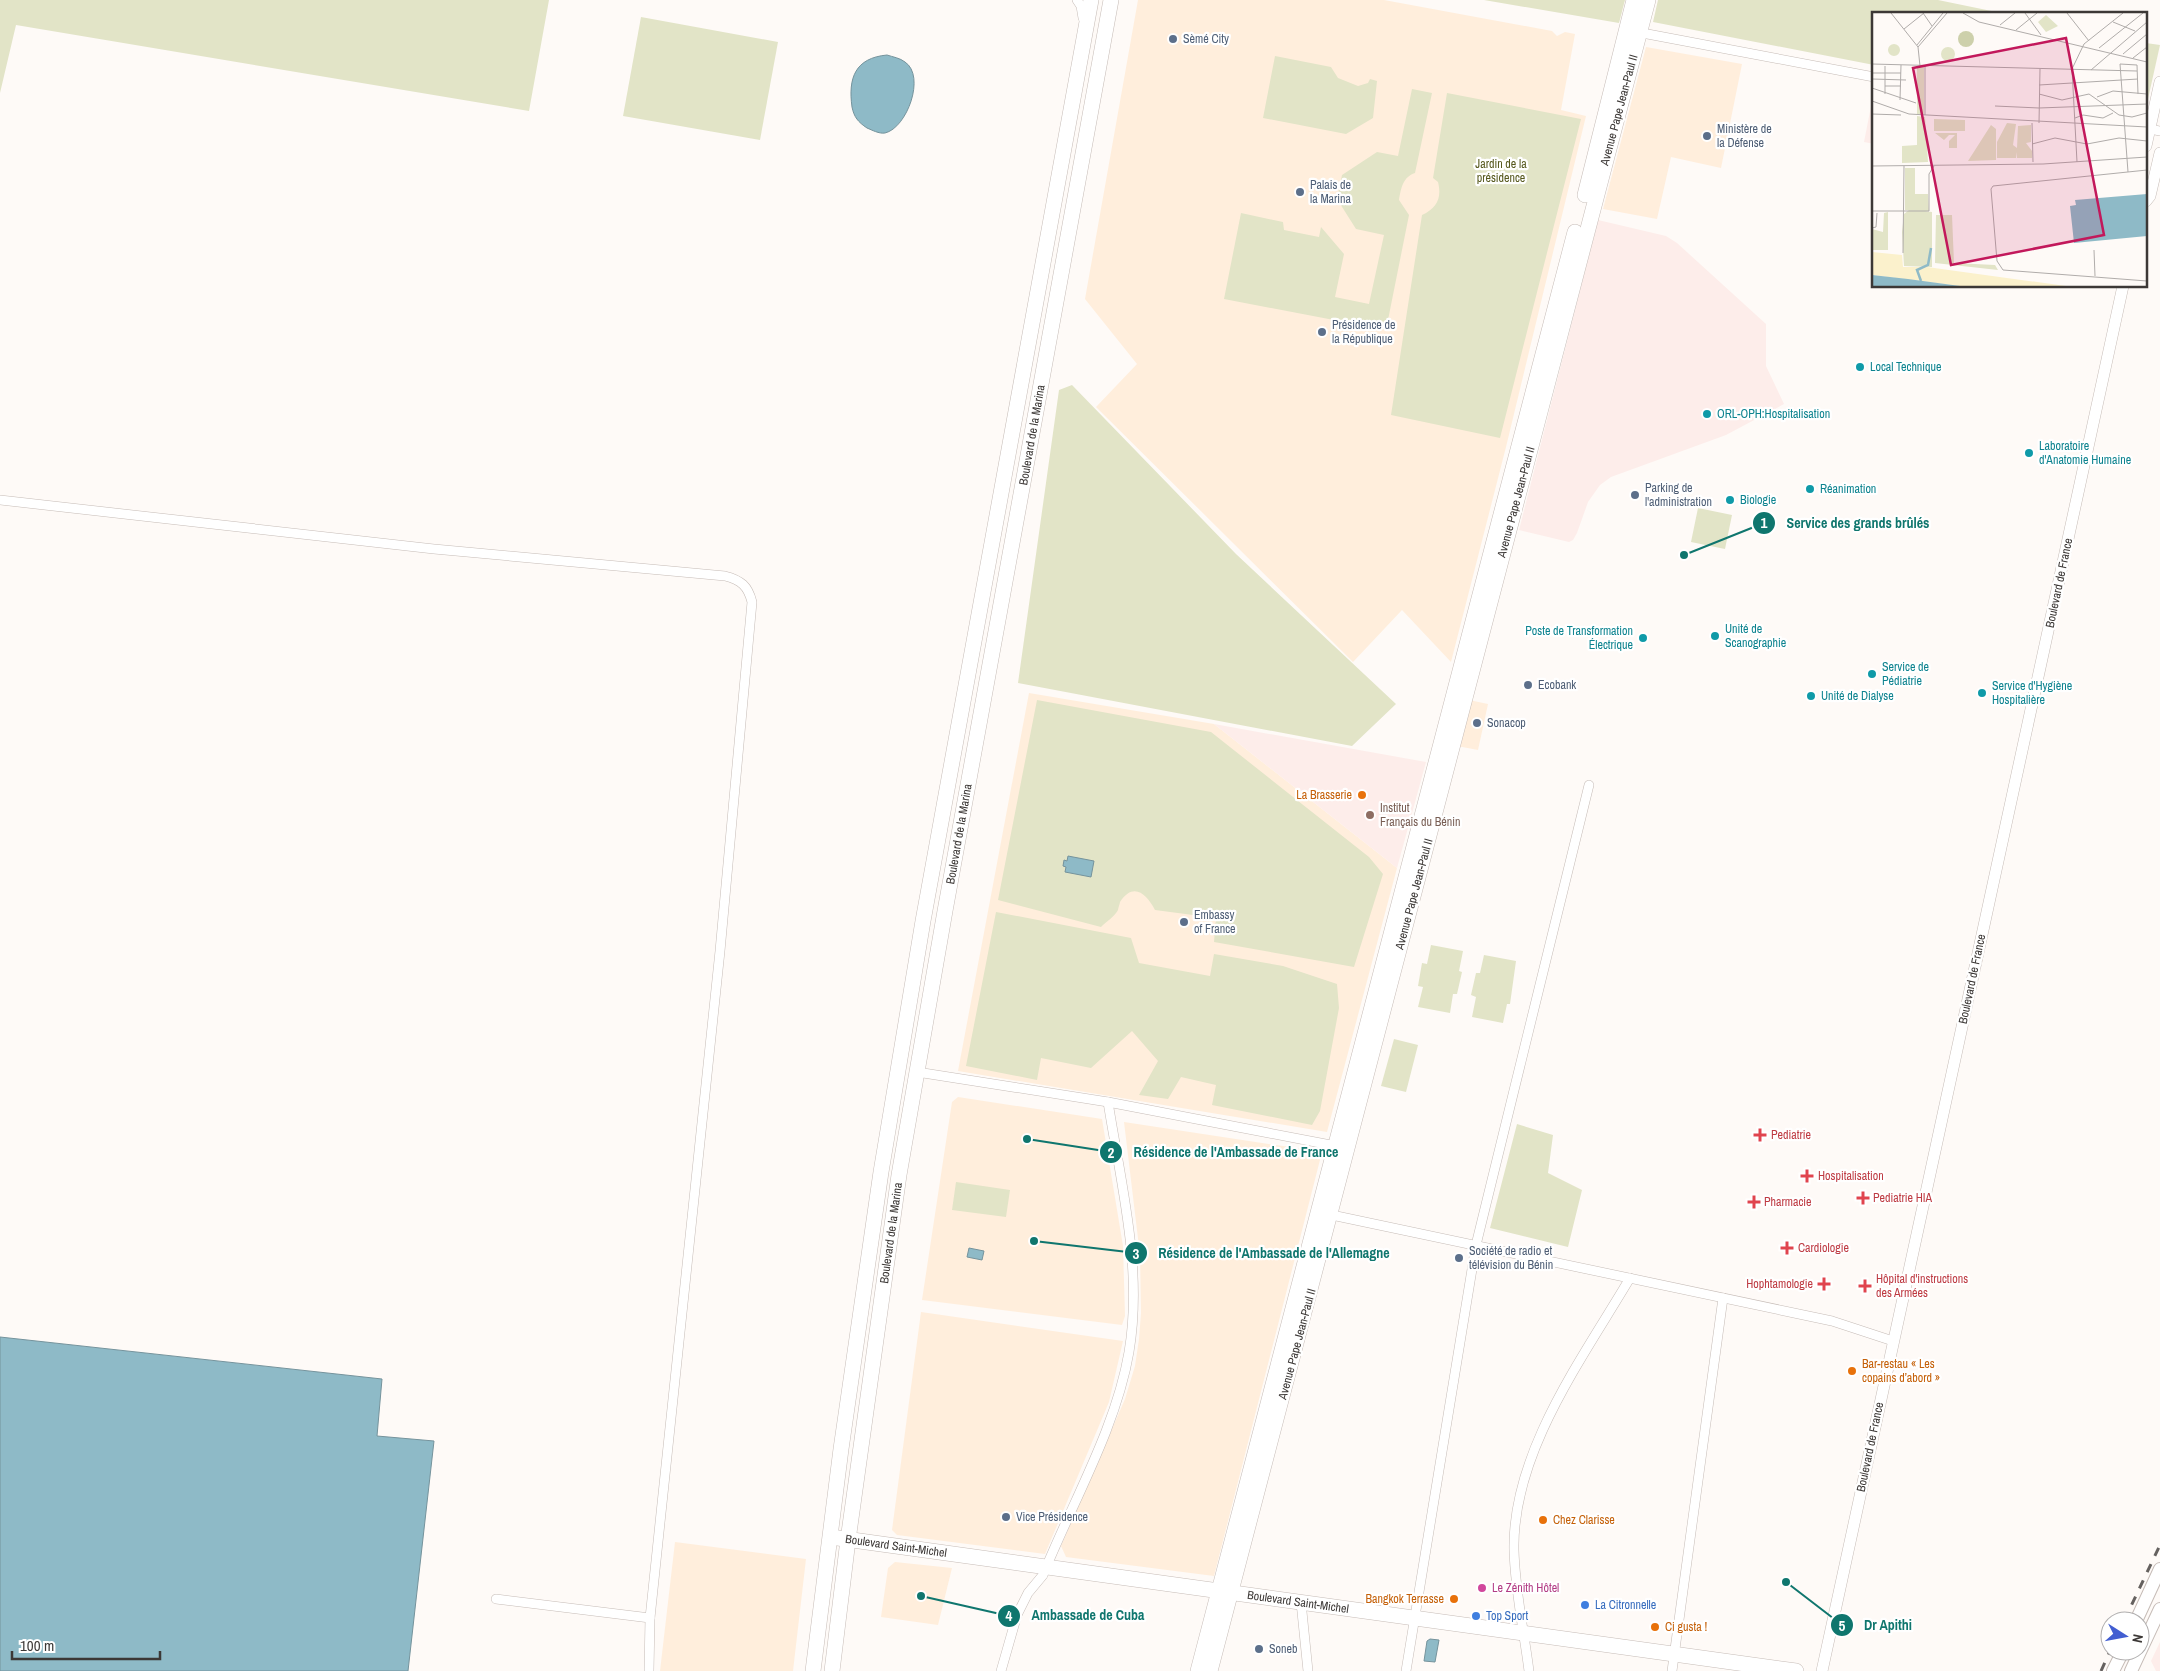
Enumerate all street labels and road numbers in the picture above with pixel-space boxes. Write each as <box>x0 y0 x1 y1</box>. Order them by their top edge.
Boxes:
street label: Avenue Pape Jean-Paul II <box>1596 53 1642 168</box>
street label: Boulevard de la Marina <box>1015 383 1049 486</box>
street label: Avenue Pape Jean-Paul II <box>1493 445 1539 560</box>
street label: Boulevard de France <box>2042 537 2076 629</box>
street label: Boulevard de la Marina <box>942 782 976 885</box>
street label: Avenue Pape Jean-Paul II <box>1391 837 1437 952</box>
street label: Boulevard de France <box>1955 933 1989 1025</box>
street label: Boulevard de la Marina <box>876 1181 906 1284</box>
street label: Avenue Pape Jean-Paul II <box>1274 1287 1320 1402</box>
street label: Boulevard de France <box>1853 1401 1887 1493</box>
street label: Boulevard Saint-Michel <box>844 1531 948 1561</box>
street label: Boulevard Saint-Michel <box>1246 1587 1350 1617</box>

